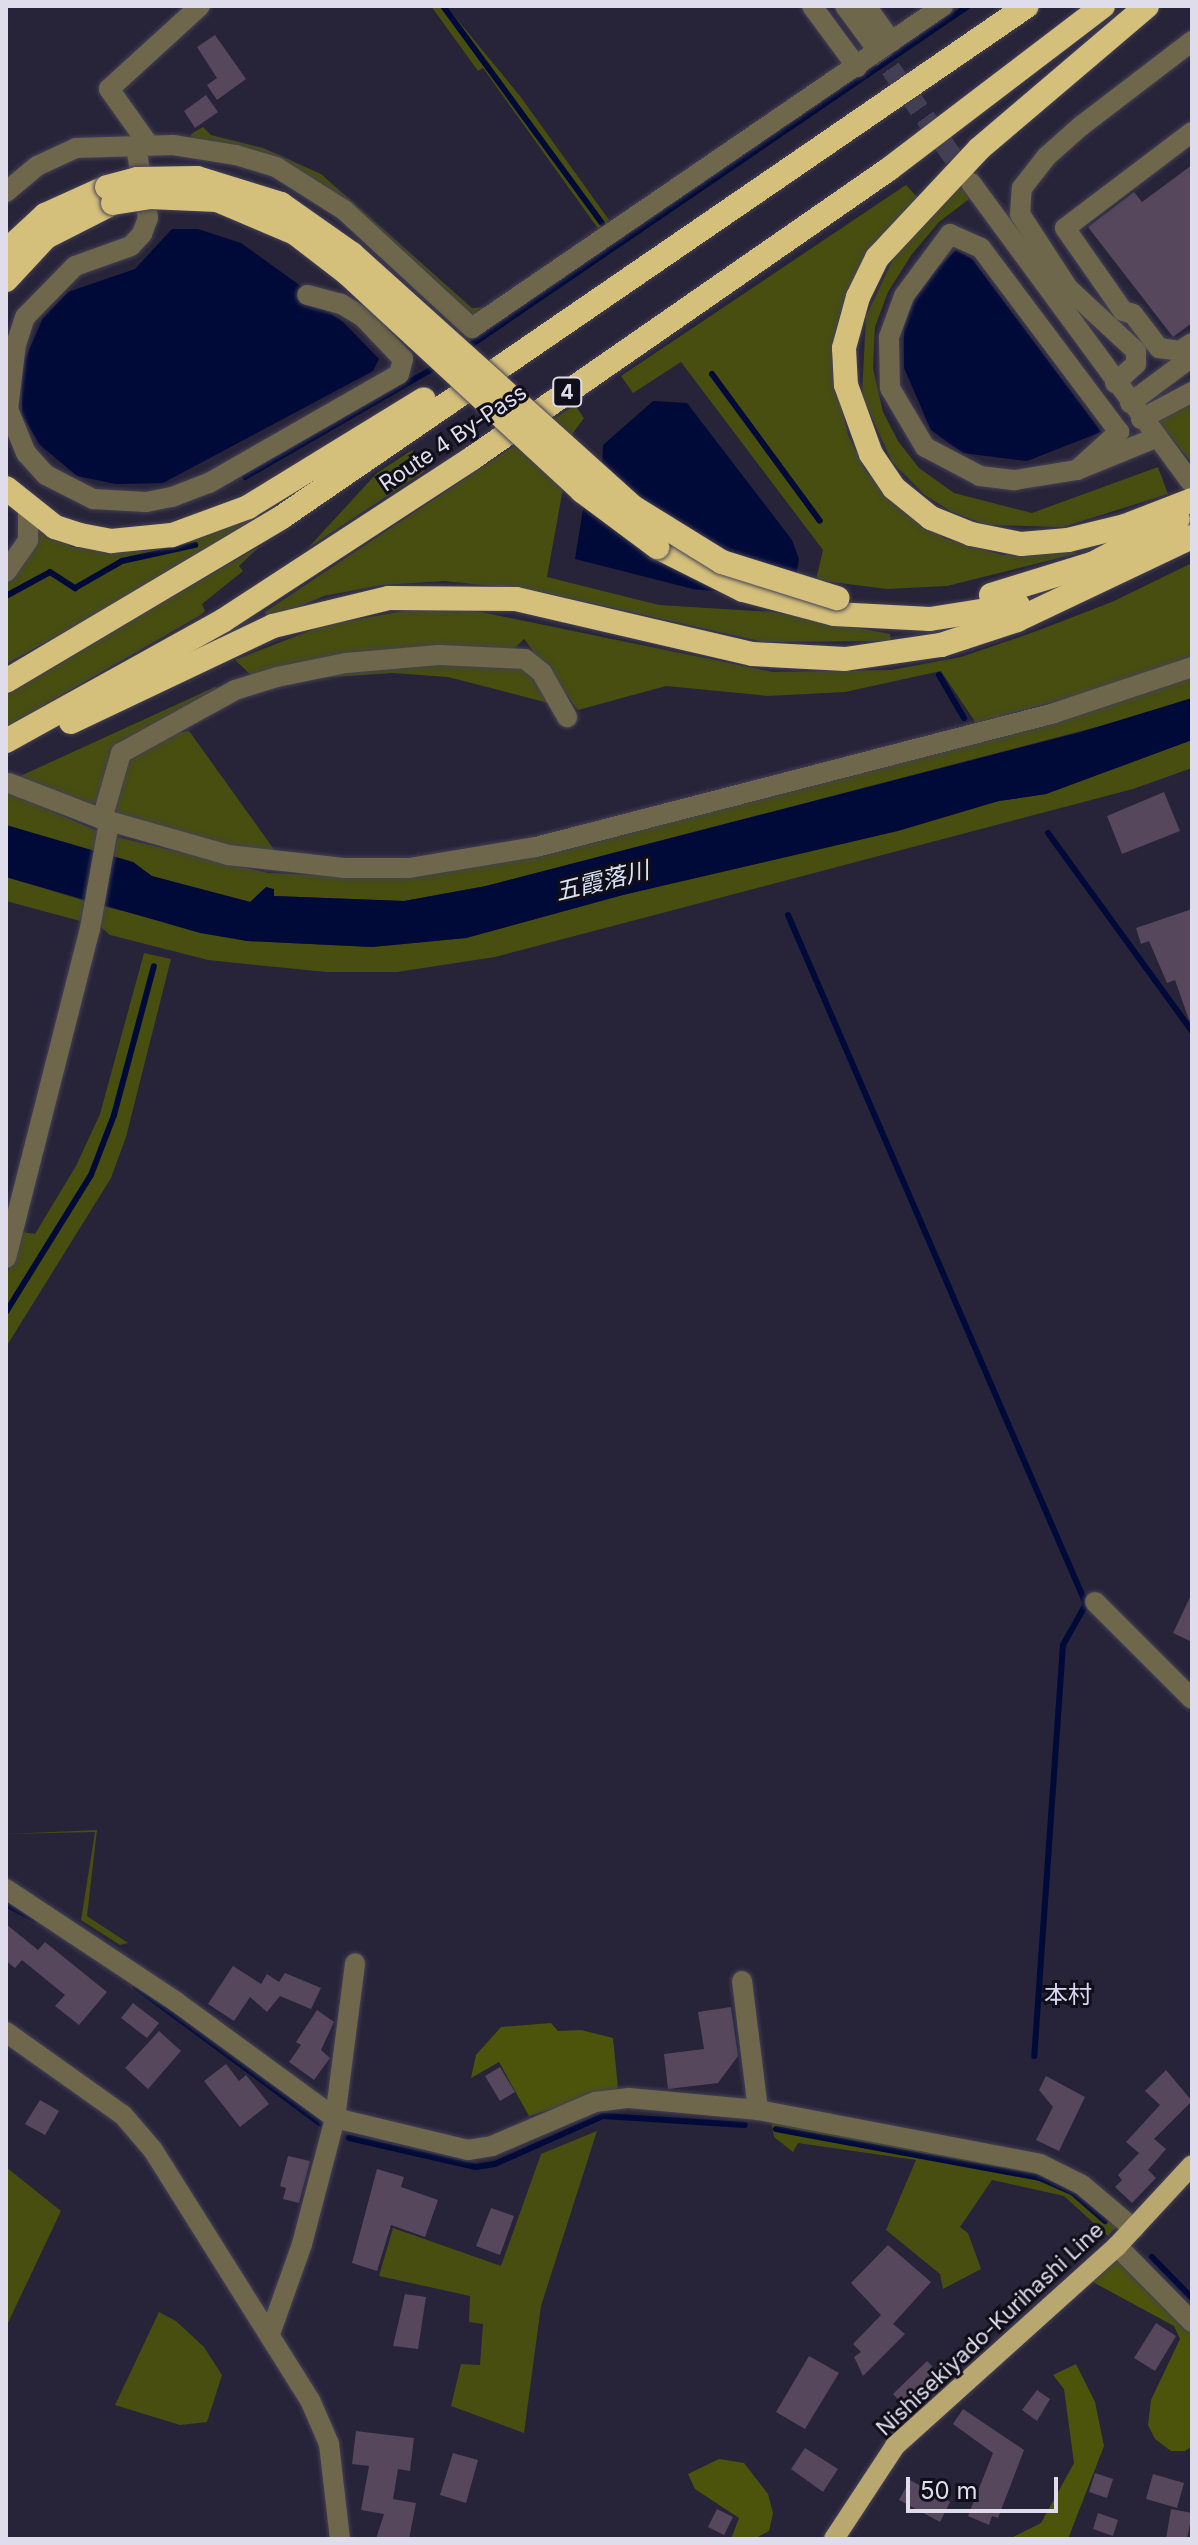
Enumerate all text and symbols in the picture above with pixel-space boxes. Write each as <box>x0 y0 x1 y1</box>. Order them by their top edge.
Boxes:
road number: 4 <box>551 376 583 408</box>
street label: Route 4 By-Pass <box>374 379 532 497</box>
water label: 五霞落川 <box>552 855 652 907</box>
district label: 本村 <box>1044 1981 1092 2009</box>
street label: Nishisekiyado-Kurihashi Line <box>871 2217 1109 2441</box>
scale bar <box>910 2461 1062 2511</box>
text: 50 m <box>920 2476 978 2505</box>

